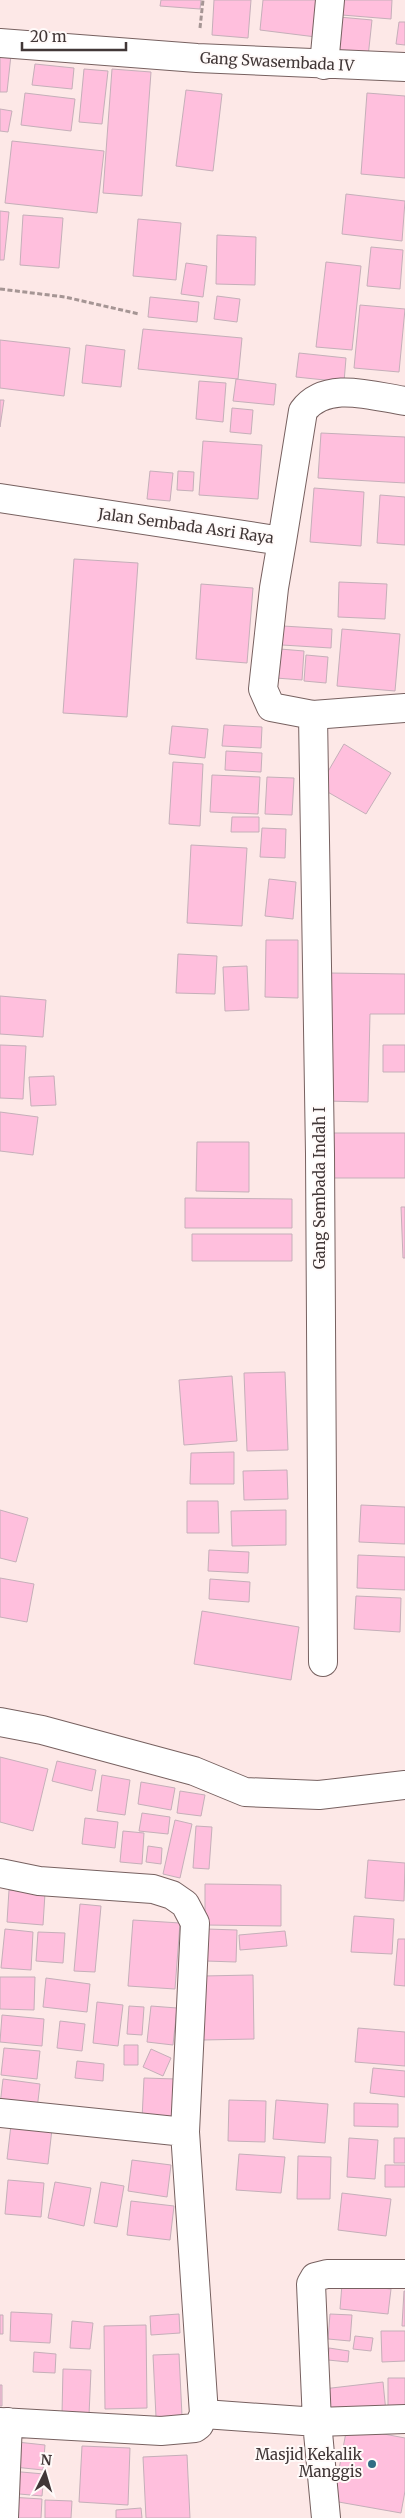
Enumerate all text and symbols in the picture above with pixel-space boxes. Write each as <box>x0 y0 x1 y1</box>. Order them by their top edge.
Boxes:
scale bar <box>22 20 126 52</box>
text: 20 m <box>30 27 67 46</box>
street label: Gang Swasembada IV <box>199 48 356 75</box>
street label: Jalan Sembada Asri Raya <box>96 504 275 547</box>
street label: Gang Sembada Indah I <box>310 1107 329 1269</box>
place label: Masjid Kekalik Manggis <box>255 2445 362 2481</box>
north arrow <box>20 2448 70 2498</box>
text: N <box>40 2451 52 2469</box>
marker: Masjid Kekalik Manggis <box>366 2458 378 2470</box>

